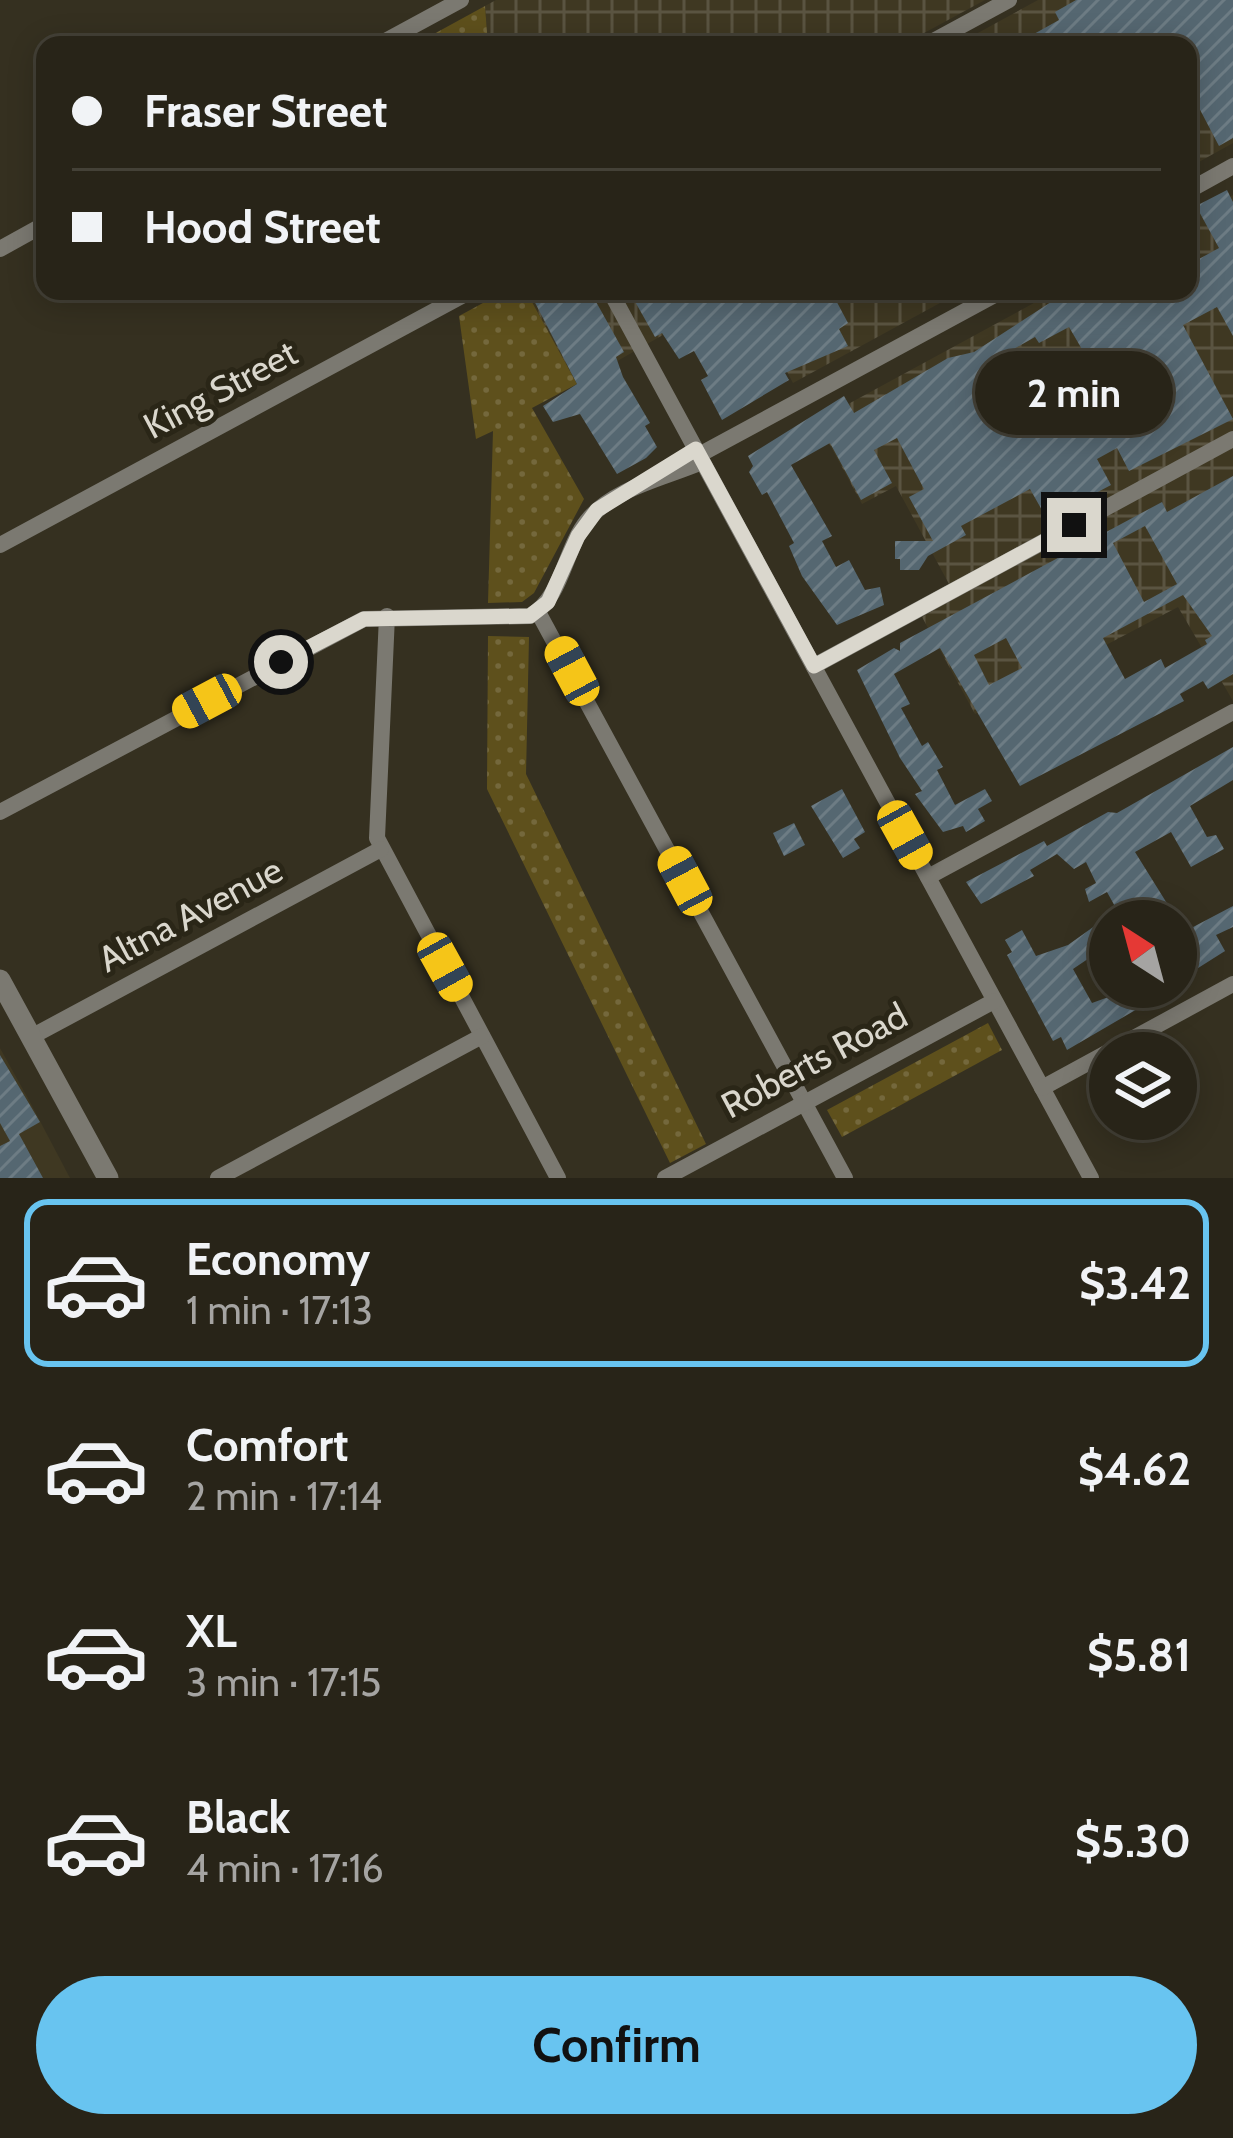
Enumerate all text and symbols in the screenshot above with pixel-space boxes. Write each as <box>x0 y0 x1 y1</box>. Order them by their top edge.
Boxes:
text: Fraser Street <box>144 84 388 138</box>
text: Hood Street <box>144 200 381 254</box>
street label: King Street <box>136 330 304 448</box>
callout: 2 min <box>975 351 1173 435</box>
text: 2 min <box>1027 369 1121 417</box>
route end <box>1047 498 1101 552</box>
car <box>539 631 605 711</box>
route start <box>254 635 308 689</box>
car <box>167 668 247 734</box>
car <box>872 795 938 875</box>
car <box>652 841 718 921</box>
street label: Altna Avenue <box>90 847 290 981</box>
north arrow <box>1089 900 1197 1008</box>
map controls <box>1089 900 1197 1140</box>
car <box>412 927 478 1007</box>
street label: Roberts Road <box>714 993 914 1127</box>
button: layers <box>1089 1032 1197 1140</box>
icon: car <box>42 1229 150 1337</box>
text: Economy <box>186 1232 370 1286</box>
text: $3.42 <box>1079 1256 1191 1310</box>
text: 1 min · 17:13 <box>186 1286 373 1334</box>
icon: car <box>42 1415 150 1523</box>
text: Comfort <box>186 1418 349 1472</box>
text: $4.62 <box>1078 1442 1191 1496</box>
text: 2 min · 17:14 <box>186 1472 382 1520</box>
icon: car <box>42 1601 150 1709</box>
text: XL <box>186 1604 237 1658</box>
text: $5.81 <box>1087 1628 1191 1682</box>
text: 3 min · 17:15 <box>186 1658 381 1706</box>
icon: car <box>42 1787 150 1895</box>
text: Black <box>186 1790 290 1844</box>
text: $5.30 <box>1075 1814 1191 1868</box>
text: 4 min · 17:16 <box>186 1844 384 1892</box>
button: Confirm <box>36 1976 1197 2114</box>

